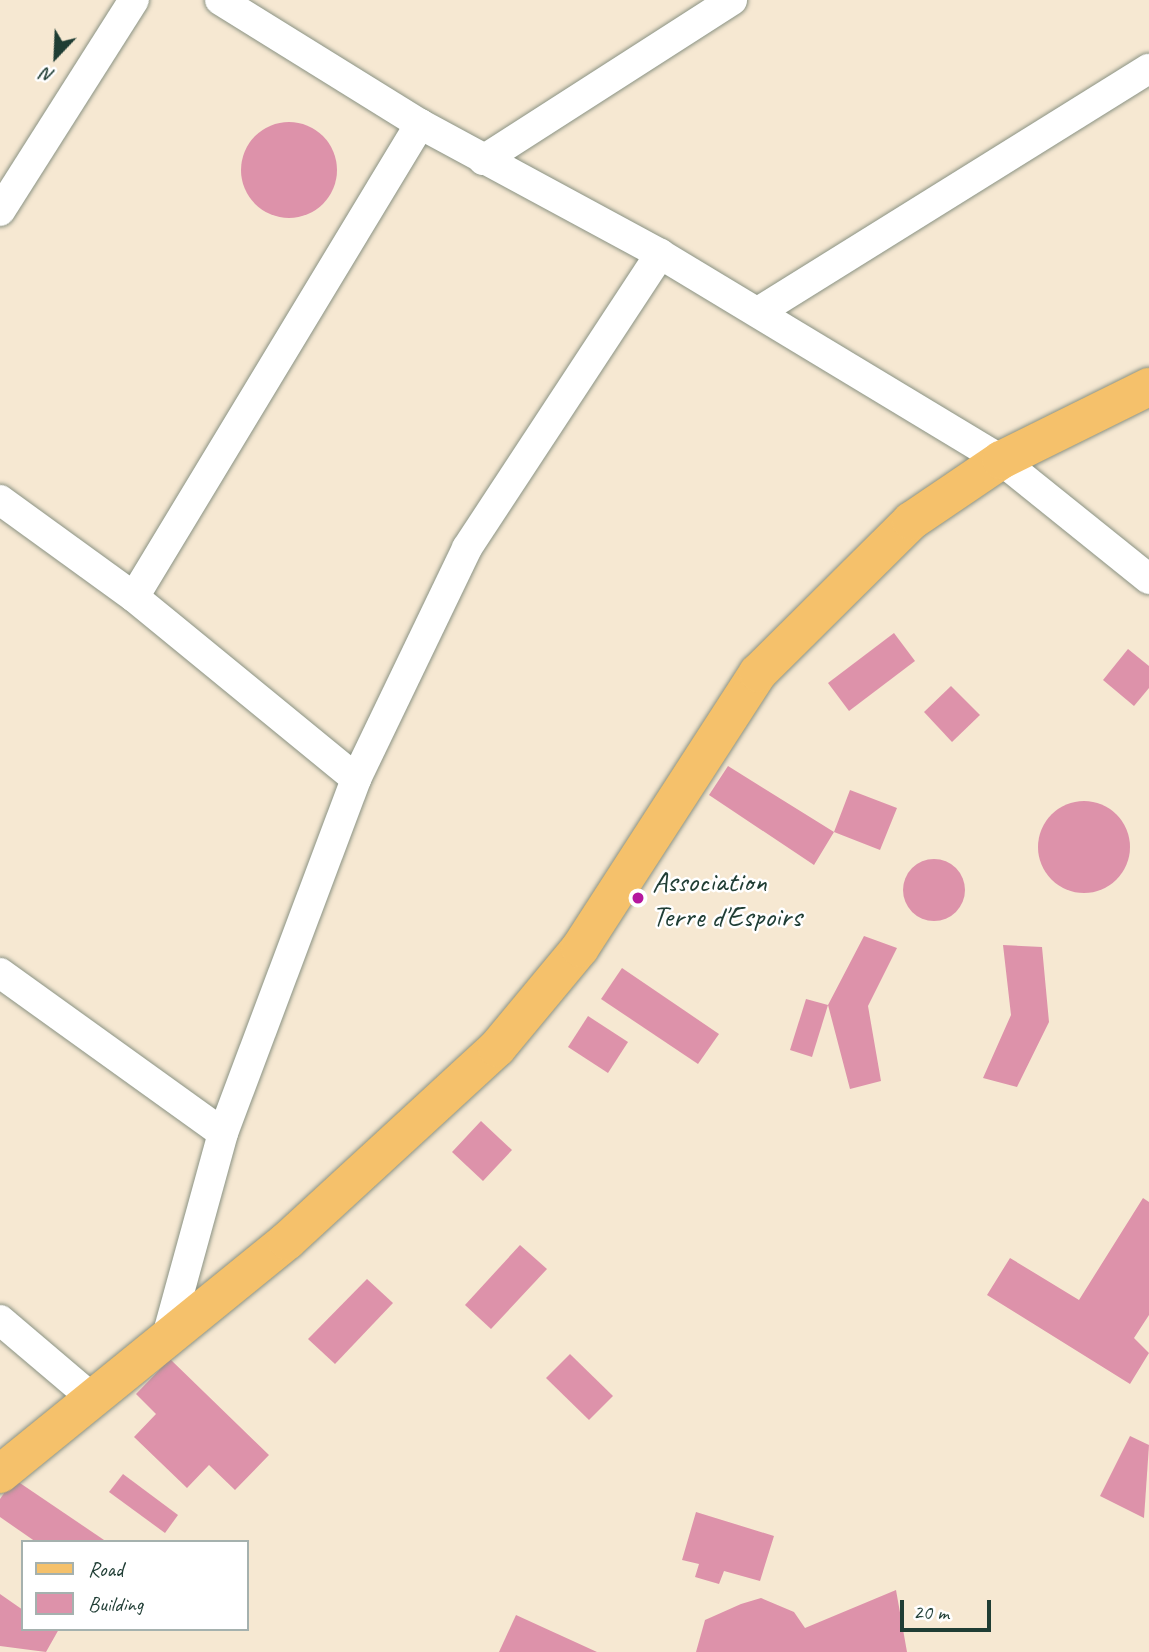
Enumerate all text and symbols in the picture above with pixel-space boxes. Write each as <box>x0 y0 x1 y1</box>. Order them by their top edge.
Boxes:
north arrow <box>21 21 91 91</box>
text: N <box>38 62 58 89</box>
place label: Association Terre d'Espoirs <box>652 863 801 934</box>
marker: Association Terre d'Espoirs <box>630 890 646 906</box>
legend <box>21 1540 248 1631</box>
text: Road <box>88 1556 123 1582</box>
scale bar <box>904 1586 995 1630</box>
text: Building <box>88 1591 143 1617</box>
text: 20 m <box>913 1599 949 1625</box>

